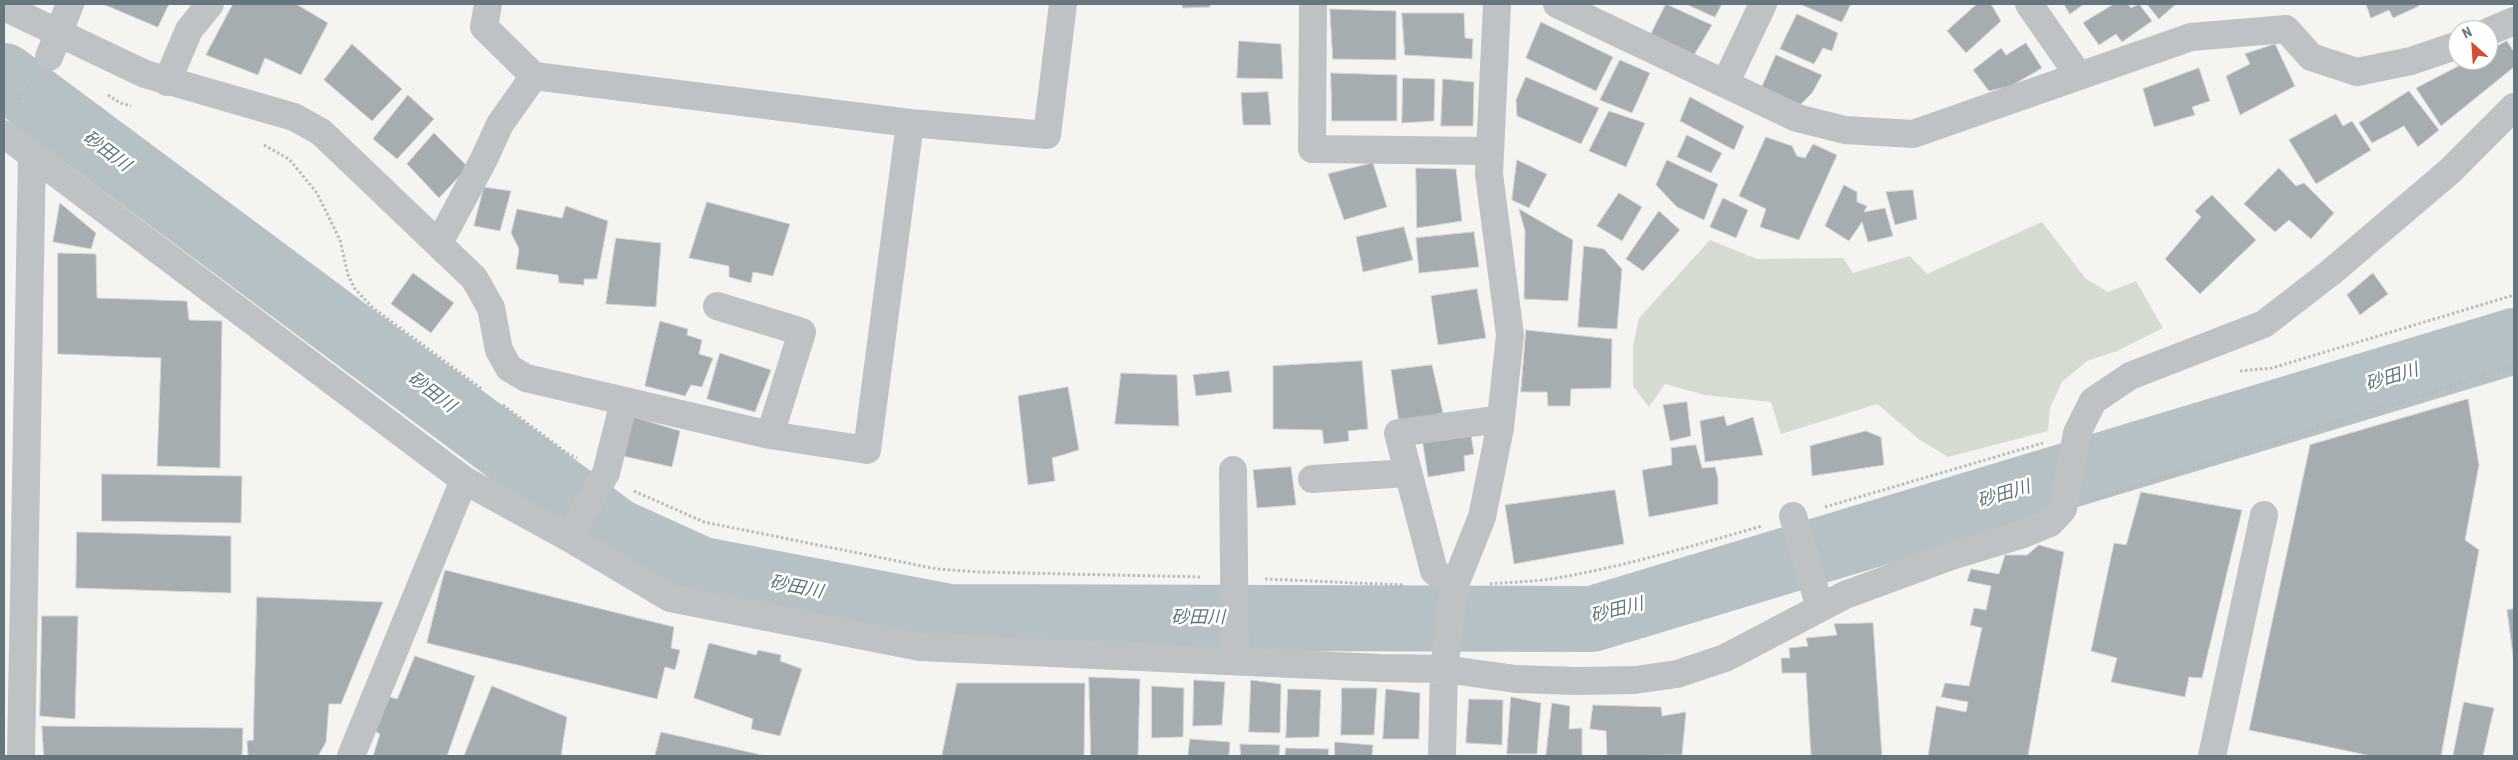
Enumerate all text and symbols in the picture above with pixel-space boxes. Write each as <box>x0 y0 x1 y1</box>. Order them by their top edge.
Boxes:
north arrow <box>2448 20 2498 70</box>
text: N <box>2459 23 2474 41</box>
water label: 砂田川 <box>78 127 134 177</box>
water label: 砂田川 <box>2363 360 2421 396</box>
water label: 砂田川 <box>403 368 459 418</box>
water label: 砂田川 <box>1975 477 2033 513</box>
water label: 砂田川 <box>767 572 825 604</box>
water label: 砂田川 <box>1588 594 1646 628</box>
water label: 砂田川 <box>1171 607 1225 629</box>

